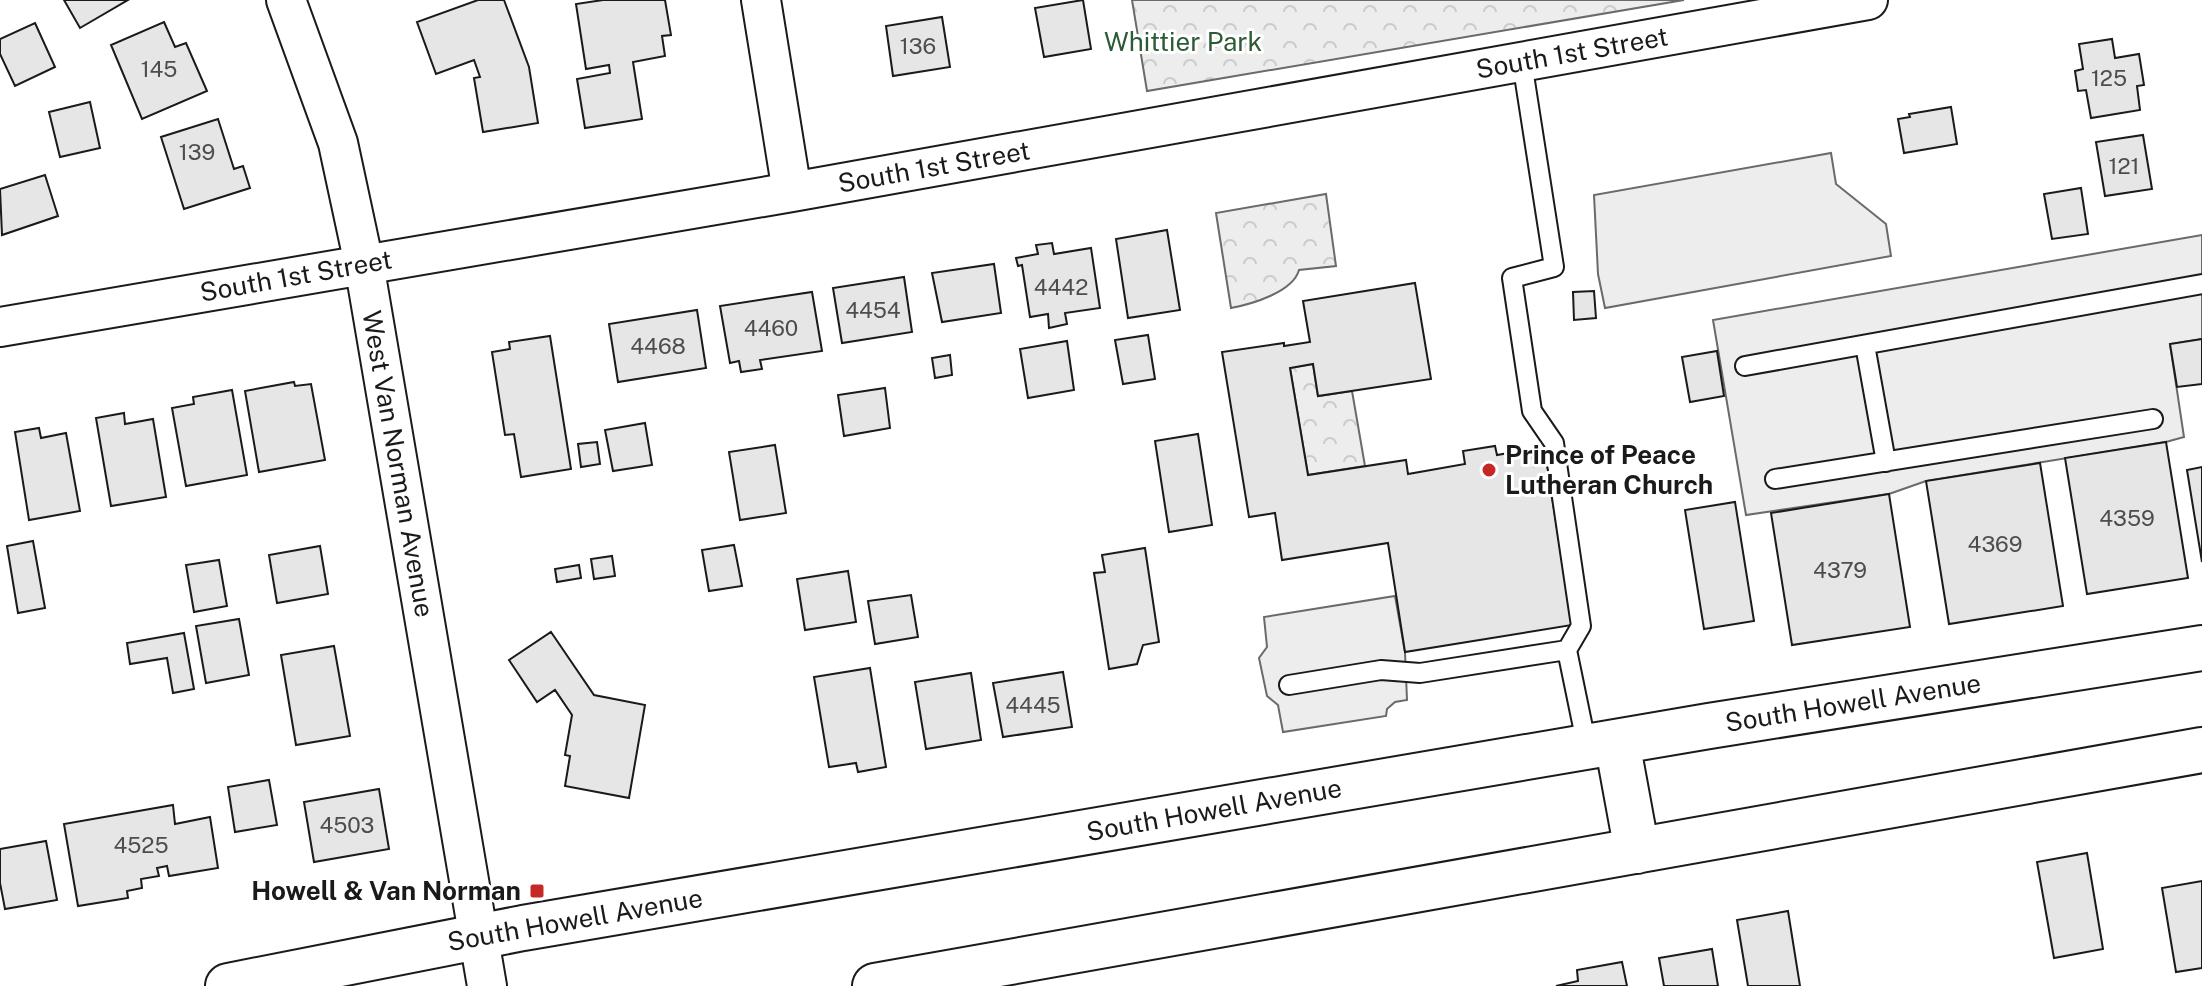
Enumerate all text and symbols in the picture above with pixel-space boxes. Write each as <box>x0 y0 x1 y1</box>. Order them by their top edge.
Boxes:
street label: South 1st Street <box>1473 20 1670 85</box>
park label: Whittier Park <box>1104 26 1262 57</box>
house number: 136 <box>900 33 936 59</box>
house number: 145 <box>141 56 177 82</box>
house number: 125 <box>2091 65 2127 91</box>
street label: South 1st Street <box>835 134 1032 199</box>
house number: 139 <box>179 139 215 165</box>
house number: 121 <box>2108 153 2140 179</box>
street label: South 1st Street <box>197 243 394 308</box>
house number: 4442 <box>1034 274 1088 300</box>
house number: 4454 <box>845 297 901 323</box>
street label: West Van Norman Avenue <box>356 308 441 620</box>
house number: 4460 <box>744 315 798 341</box>
house number: 4468 <box>630 333 686 359</box>
place label: Prince of Peace Lutheran Church <box>1505 439 1713 500</box>
marker: Prince of Peace Lutheran Church <box>1480 461 1498 479</box>
house number: 4359 <box>2099 505 2155 531</box>
house number: 4369 <box>1968 531 2022 557</box>
house number: 4379 <box>1813 557 1867 583</box>
street label: South Howell Avenue <box>1723 667 1983 738</box>
house number: 4445 <box>1005 692 1061 718</box>
street label: South Howell Avenue <box>1084 772 1344 847</box>
house number: 4503 <box>320 812 374 838</box>
house number: 4525 <box>114 832 168 858</box>
place label: Howell & Van Norman <box>251 875 521 906</box>
street label: South Howell Avenue <box>445 882 705 957</box>
marker: Howell & Van Norman <box>528 882 546 900</box>

